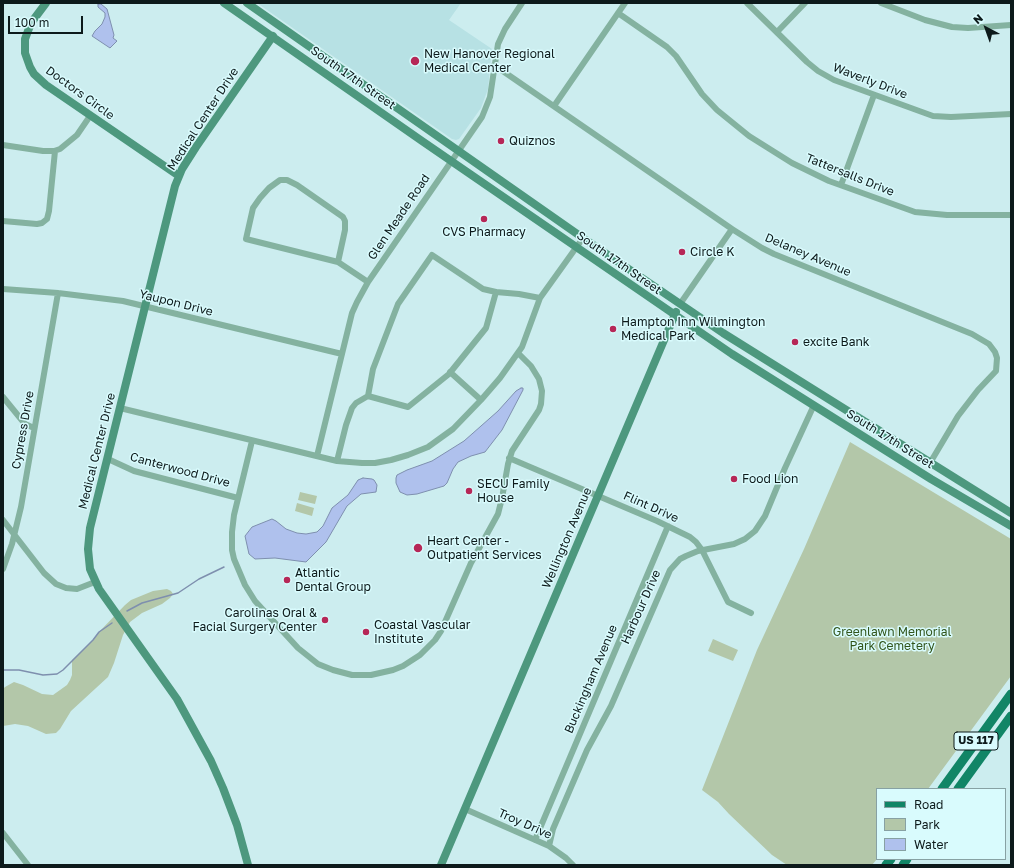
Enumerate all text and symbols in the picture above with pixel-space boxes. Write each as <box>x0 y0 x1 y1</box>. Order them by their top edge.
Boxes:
scale bar <box>10 8 85 34</box>
north arrow <box>966 8 1006 48</box>
text: N <box>970 11 985 26</box>
text: 100 m <box>15 15 49 30</box>
street label: South 17th Street <box>308 43 398 113</box>
place label: New Hanover Regional Medical Center <box>424 47 555 75</box>
marker: New Hanover Regional Medical Center <box>409 55 421 67</box>
street label: Waverly Drive <box>831 60 909 102</box>
street label: Doctors Circle <box>43 63 117 123</box>
street label: Medical Center Drive <box>164 65 242 173</box>
place label: Quiznos <box>509 134 555 148</box>
marker: Quiznos <box>496 136 506 146</box>
street label: Tattersalls Drive <box>804 151 896 199</box>
street label: Glen Meade Road <box>365 171 433 263</box>
marker: CVS Pharmacy <box>479 214 489 224</box>
place label: CVS Pharmacy <box>442 225 526 239</box>
street label: South 17th Street <box>574 228 664 298</box>
street label: Delaney Avenue <box>763 230 853 280</box>
place label: Circle K <box>690 245 734 259</box>
marker: Circle K <box>677 247 687 257</box>
street label: Yaupon Drive <box>138 287 214 319</box>
place label: Hampton Inn Wilmington Medical Park <box>621 315 765 343</box>
marker: Hampton Inn Wilmington Medical Park <box>608 324 618 334</box>
place label: excite Bank <box>803 335 870 349</box>
marker: excite Bank <box>790 337 800 347</box>
street label: Cypress Drive <box>9 390 37 470</box>
street label: Medical Center Drive <box>76 391 118 511</box>
street label: South 17th Street <box>844 406 936 472</box>
street label: Canterwood Drive <box>128 450 232 490</box>
place label: Food Lion <box>742 472 798 486</box>
marker: Food Lion <box>729 474 739 484</box>
place label: SECU Family House <box>477 477 550 505</box>
street label: Wellington Avenue <box>539 485 595 591</box>
marker: SECU Family House <box>464 486 474 496</box>
street label: Flint Drive <box>621 488 681 526</box>
place label: Heart Center - Outpatient Services <box>427 534 541 562</box>
marker: Heart Center - Outpatient Services <box>412 542 424 554</box>
place label: Atlantic Dental Group <box>295 566 371 594</box>
street label: Harbour Drive <box>618 568 664 646</box>
marker: Atlantic Dental Group <box>282 575 292 585</box>
place label: Carolinas Oral & Facial Surgery Center <box>193 606 317 634</box>
marker: Carolinas Oral & Facial Surgery Center <box>320 615 330 625</box>
place label: Coastal Vascular Institute <box>374 618 470 646</box>
street label: Buckingham Avenue <box>562 622 620 736</box>
park label: Greenlawn Memorial Park Cemetery <box>833 625 951 653</box>
marker: Coastal Vascular Institute <box>361 627 371 637</box>
road number: US 117 <box>954 732 998 750</box>
legend <box>876 788 1006 860</box>
text: Road <box>914 797 943 812</box>
street label: Troy Drive <box>496 806 554 842</box>
text: Park <box>914 817 940 832</box>
text: Water <box>914 837 948 852</box>

